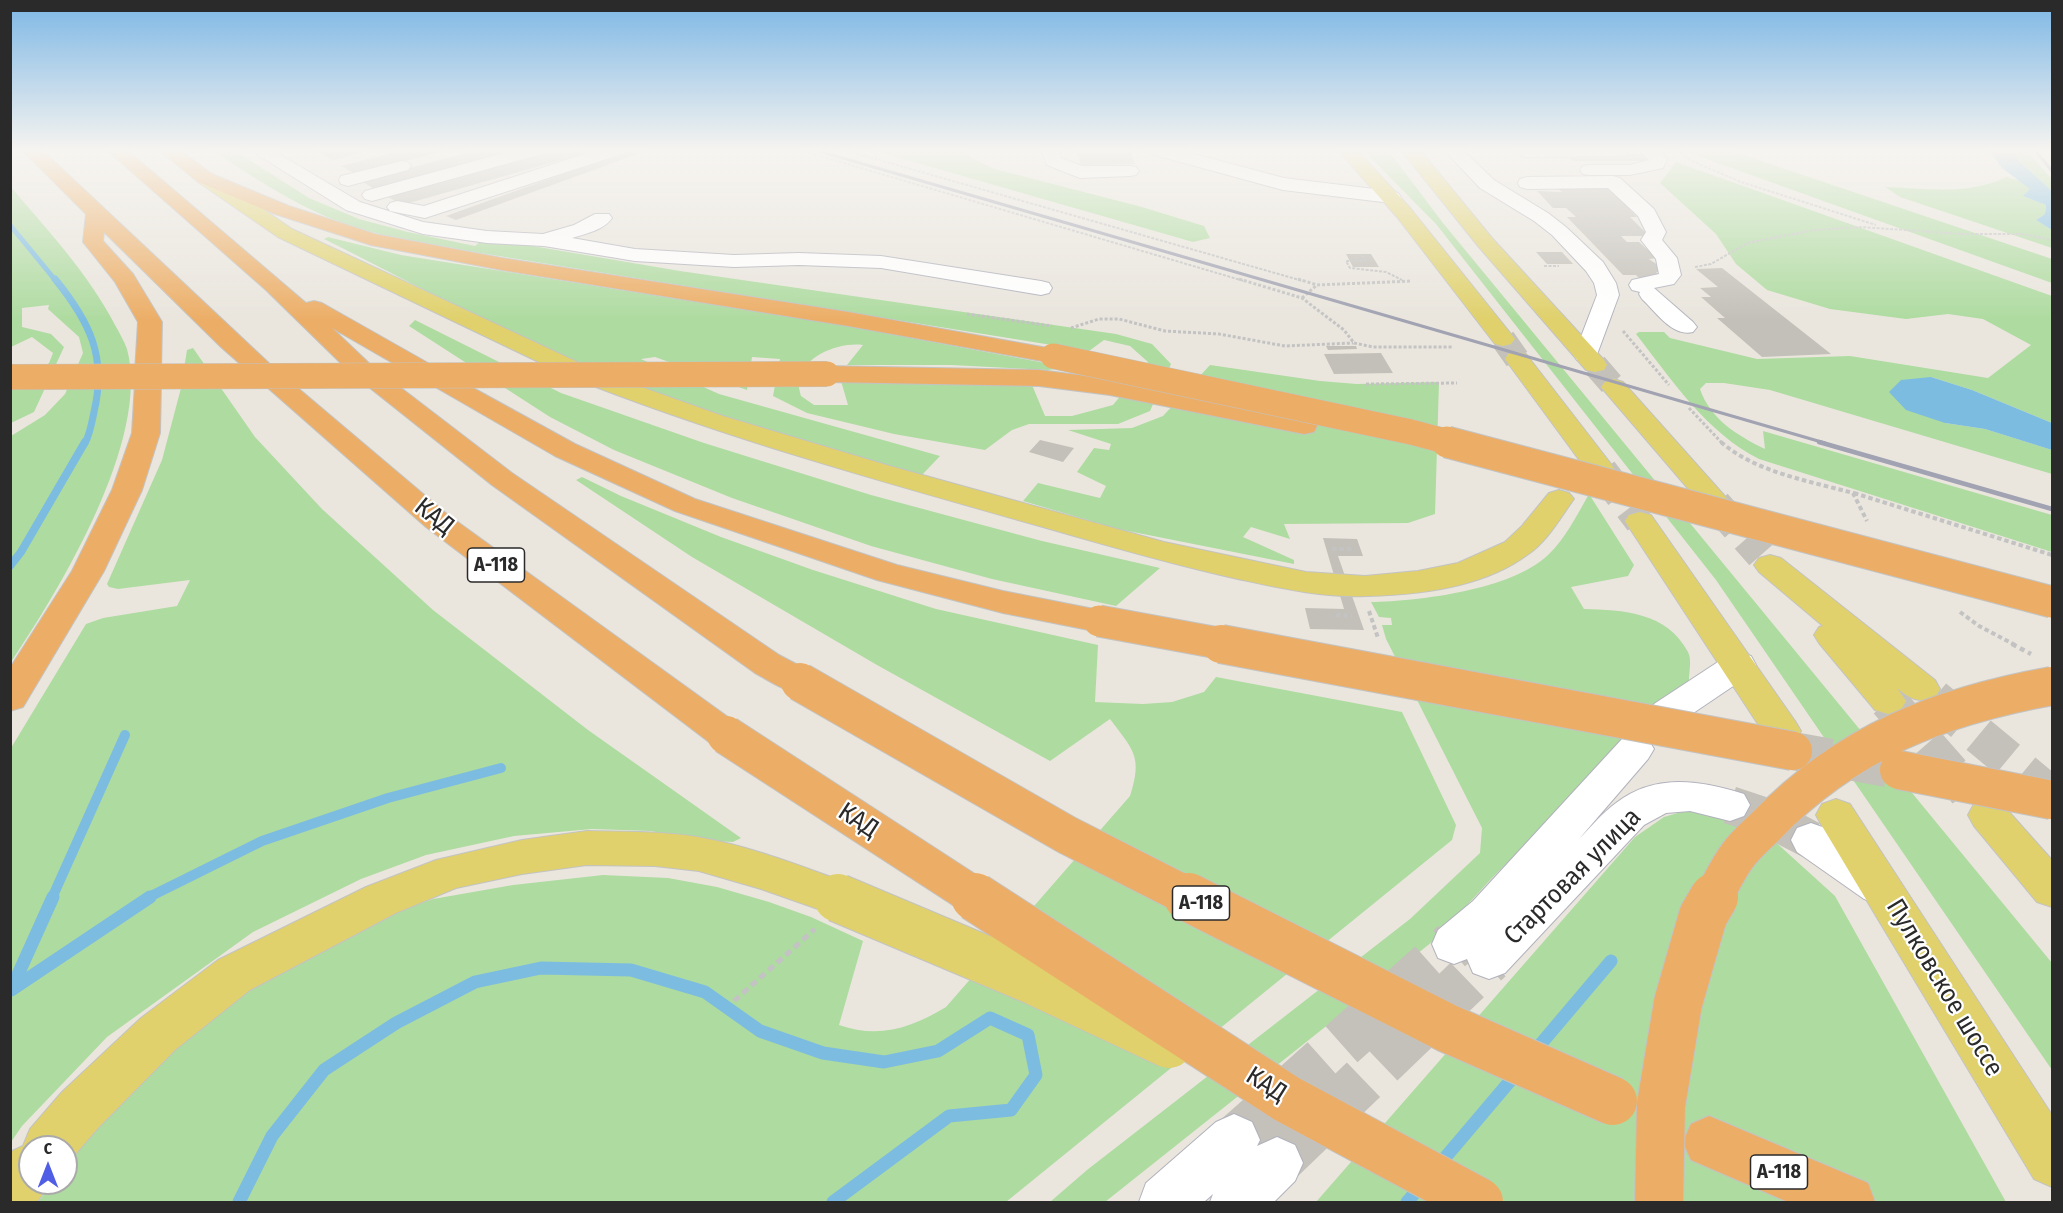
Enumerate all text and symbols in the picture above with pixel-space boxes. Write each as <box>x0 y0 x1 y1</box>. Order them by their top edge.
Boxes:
street label: КАД <box>408 492 460 542</box>
road number: А-118 <box>468 548 524 582</box>
street label: КАД <box>832 796 884 846</box>
street label: Стартовая улица <box>1498 802 1648 952</box>
road number: А-118 <box>1172 886 1230 920</box>
street label: Пулковское шоссе <box>1879 894 2009 1082</box>
street label: КАД <box>1240 1061 1292 1109</box>
north arrow <box>18 1135 78 1195</box>
text: С <box>44 1139 52 1158</box>
road number: А-118 <box>1750 1155 1808 1189</box>

